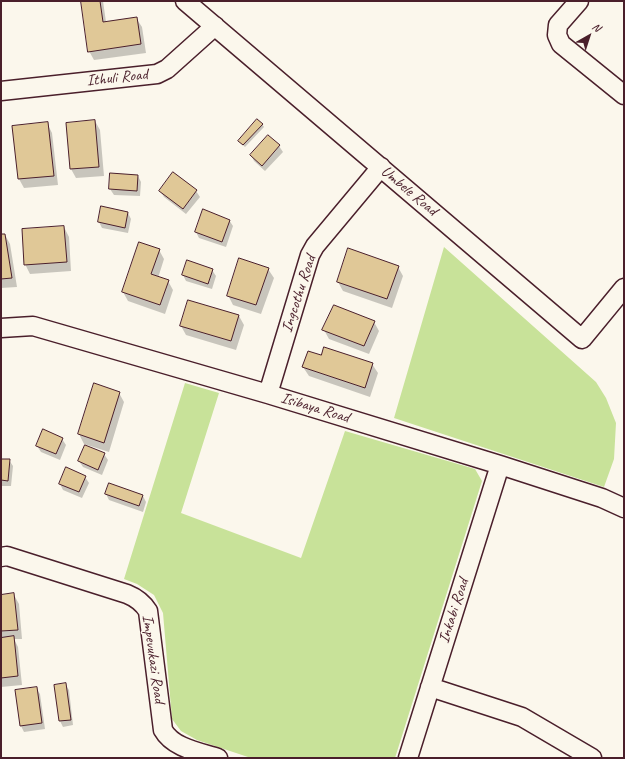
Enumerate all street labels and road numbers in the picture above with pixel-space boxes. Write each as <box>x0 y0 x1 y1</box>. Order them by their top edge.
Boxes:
street label: Ithuli Road <box>85 65 149 91</box>
street label: Umbele Road <box>377 162 441 220</box>
street label: Ingcothu Road <box>278 253 320 335</box>
street label: Isibaya Road <box>278 388 352 428</box>
street label: Inkabi Road <box>435 576 473 646</box>
street label: Impevukazi Road <box>137 614 169 704</box>

